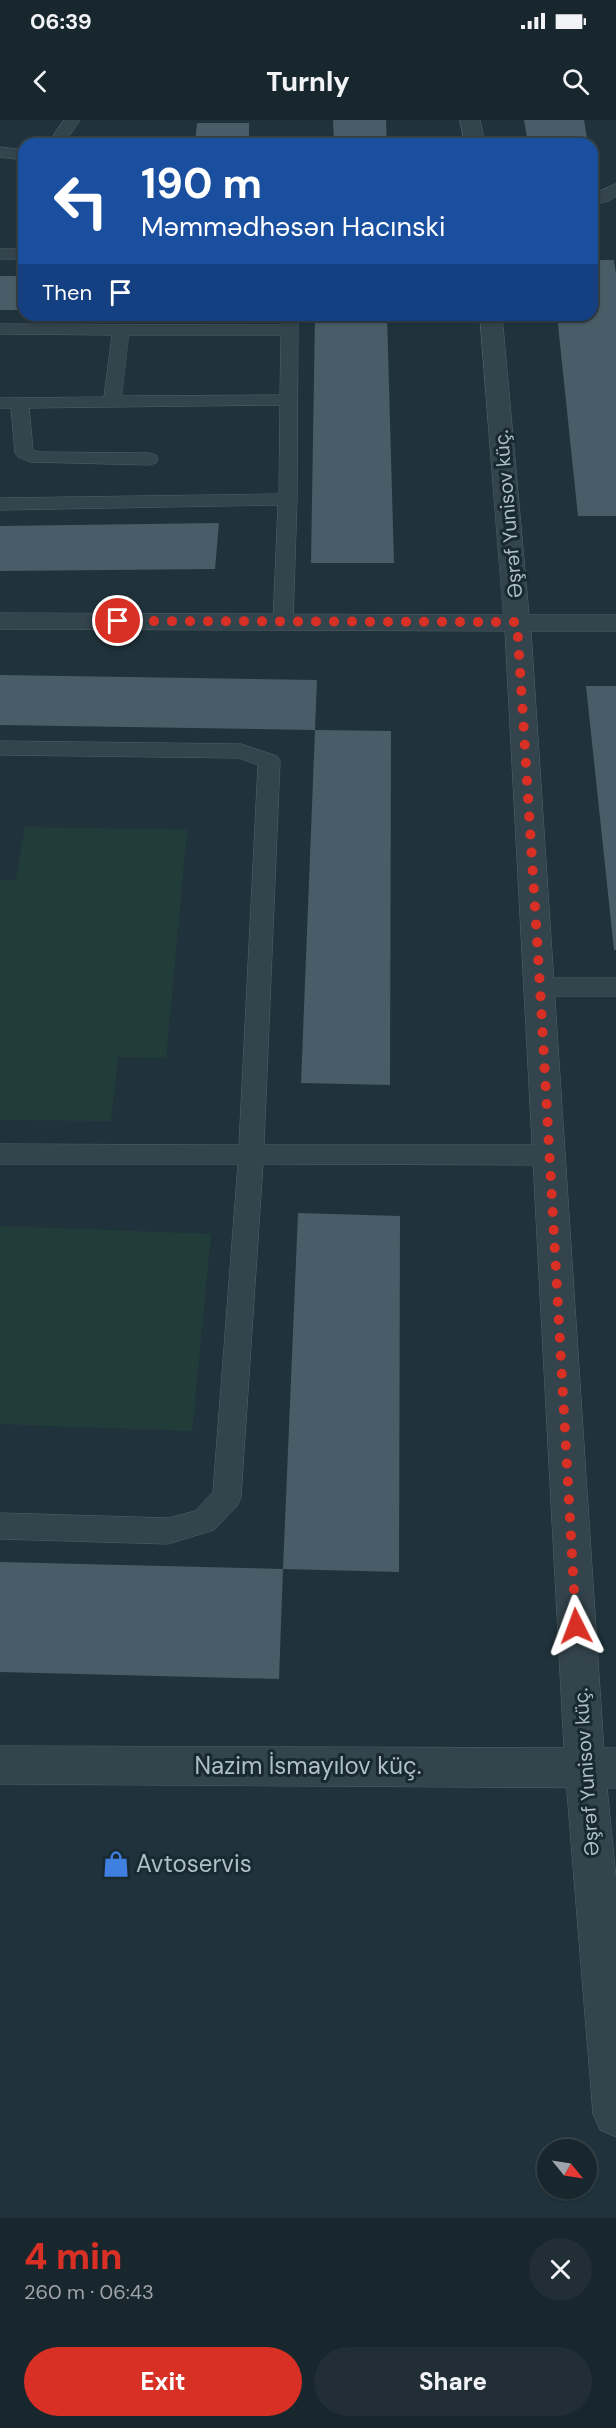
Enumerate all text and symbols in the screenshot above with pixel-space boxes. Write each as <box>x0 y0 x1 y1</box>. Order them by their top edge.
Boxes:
text: 06:39 <box>30 7 92 36</box>
text: Turnly <box>266 64 350 99</box>
icon: back <box>24 65 57 98</box>
icon: search <box>559 65 592 98</box>
text: 190 m <box>141 156 262 211</box>
icon: left <box>42 162 120 240</box>
text: Məmmədhəsən Hacınski <box>141 209 446 244</box>
icon: arrive <box>104 276 137 309</box>
text: Then <box>42 278 92 307</box>
street label: Əşrəf Yunisov küç. <box>488 429 528 599</box>
pin <box>92 595 143 646</box>
icon: arrive <box>101 604 134 637</box>
position arrow <box>544 1594 608 1658</box>
street label: Əşrəf Yunisov küç. <box>567 1687 605 1857</box>
street label: Nazim İsmayılov küç. <box>195 1750 421 1781</box>
place label: Avtoservis <box>136 1848 252 1879</box>
shop icon: Avtoservis <box>101 1849 131 1879</box>
north arrow <box>537 2139 597 2199</box>
map controls <box>537 2139 597 2199</box>
text: 4 min <box>24 2233 122 2280</box>
button: close <box>529 2238 592 2301</box>
text: 260 m · 06:43 <box>24 2279 154 2305</box>
button: Exit <box>24 2347 302 2416</box>
button: Share <box>314 2347 592 2416</box>

